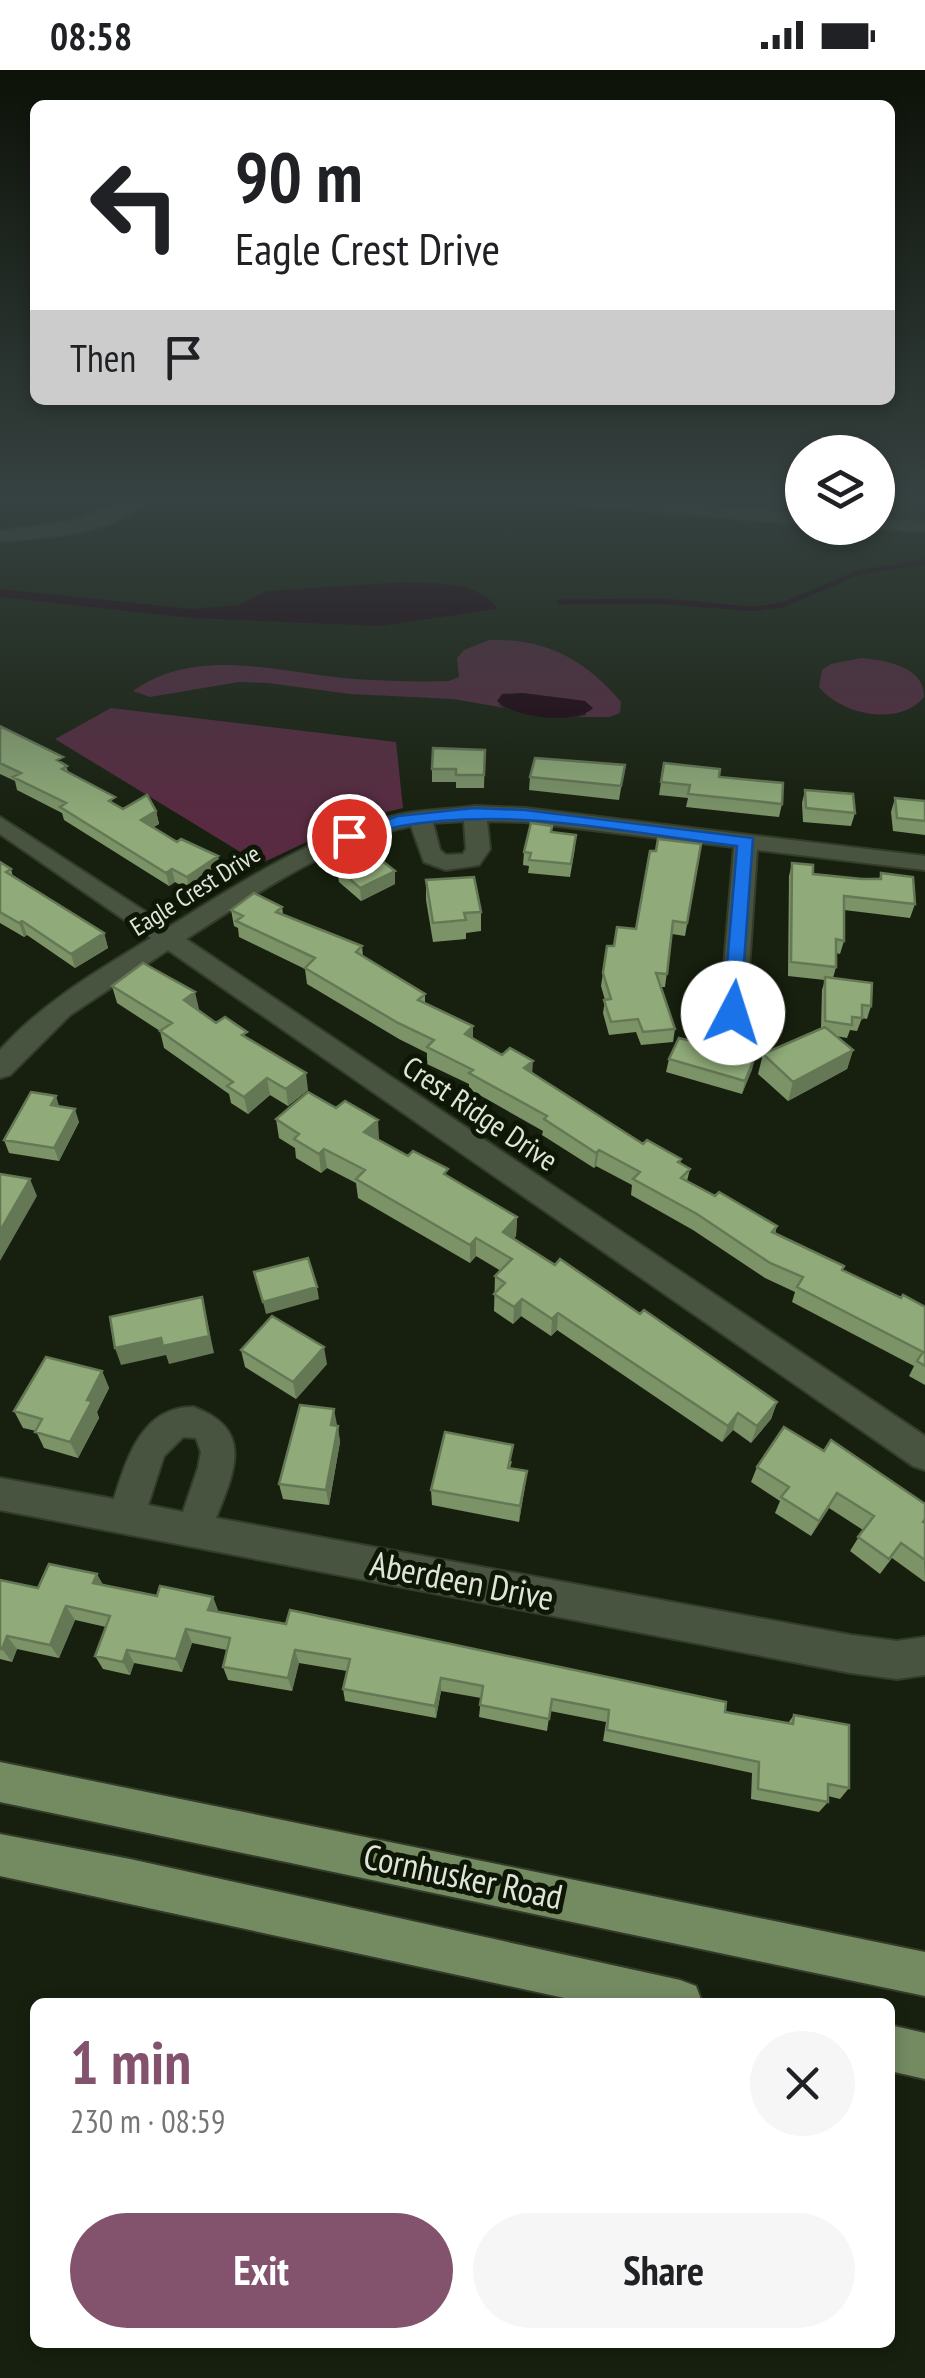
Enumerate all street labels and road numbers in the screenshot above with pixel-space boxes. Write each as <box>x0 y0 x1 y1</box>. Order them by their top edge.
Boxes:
street label: Eagle Crest Drive <box>124 837 266 943</box>
street label: Crest Ridge Drive <box>396 1047 566 1179</box>
street label: Aberdeen Drive <box>367 1540 558 1620</box>
street label: Cornhusker Road <box>360 1833 567 1920</box>

